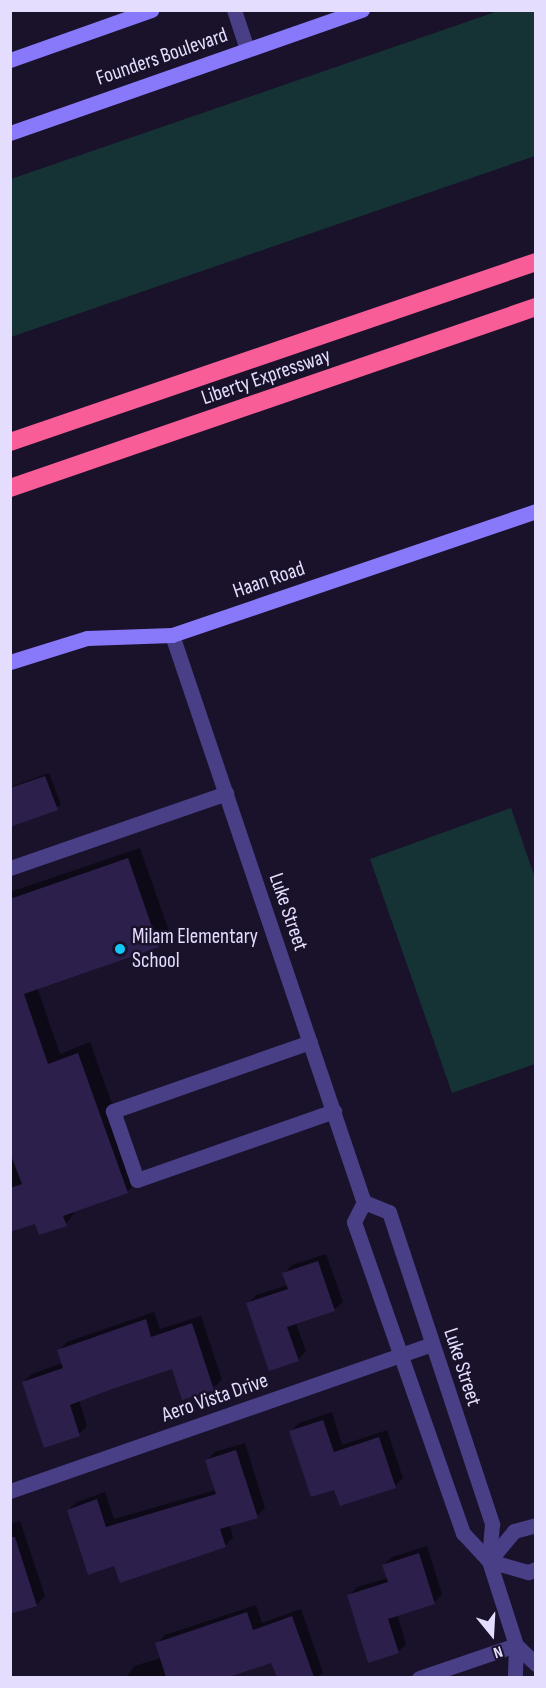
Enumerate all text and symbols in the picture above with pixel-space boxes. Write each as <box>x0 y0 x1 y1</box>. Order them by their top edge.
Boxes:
street label: Founders Boulevard <box>93 23 231 91</box>
street label: Liberty Expressway <box>198 343 334 411</box>
street label: Haan Road <box>230 556 308 604</box>
street label: Luke Street <box>263 870 313 954</box>
place label: Milam Elementary School <box>132 924 258 974</box>
marker: Milam Elementary School <box>113 942 127 956</box>
street label: Luke Street <box>438 1325 486 1409</box>
street label: Aero Vista Drive <box>159 1368 271 1428</box>
north arrow <box>462 1604 522 1664</box>
text: N <box>491 1641 505 1662</box>

